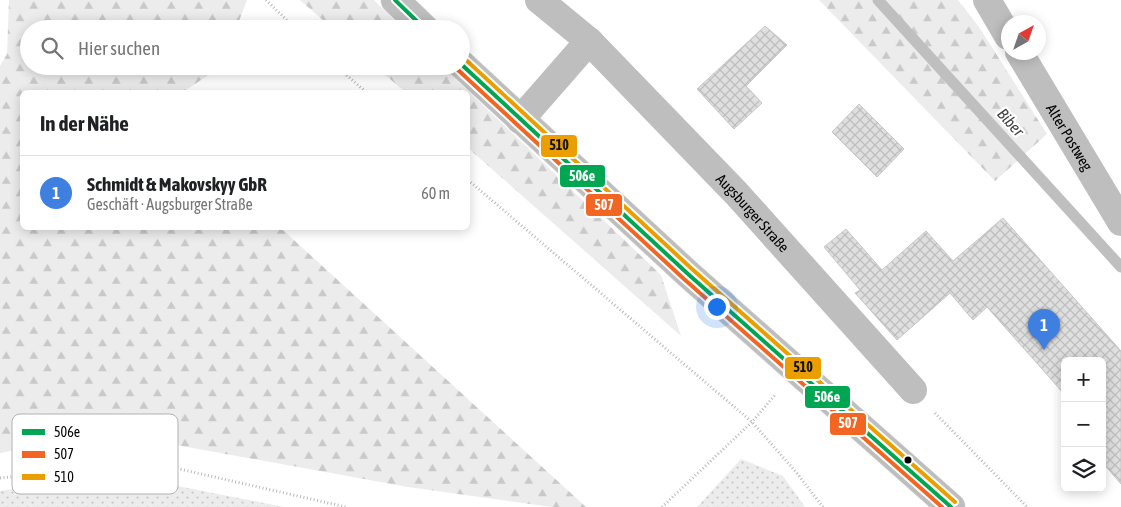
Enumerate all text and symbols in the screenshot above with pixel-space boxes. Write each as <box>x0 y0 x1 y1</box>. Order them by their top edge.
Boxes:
north arrow <box>1001 15 1046 60</box>
search box <box>20 20 470 75</box>
icon: search <box>38 34 66 62</box>
text: Hier suchen <box>78 37 160 59</box>
street label: Alter Postweg <box>1043 100 1097 174</box>
water label: Biber <box>994 105 1029 140</box>
text: In der Nähe <box>40 111 129 135</box>
line badge: 510 <box>540 134 578 158</box>
text: 510 <box>549 137 569 153</box>
line badge: 506e <box>559 164 606 188</box>
text: 506e <box>569 168 595 184</box>
street label: Augsburger Straße <box>713 170 793 255</box>
text: Schmidt & Makovskyy GbR <box>87 173 267 195</box>
text: 1 <box>52 184 60 202</box>
text: 60 m <box>421 184 450 202</box>
line badge: 507 <box>585 193 623 217</box>
text: Geschäft · Augsburger Straße <box>87 195 253 213</box>
text: 507 <box>594 197 614 213</box>
your location <box>704 294 730 320</box>
pin: 1 <box>1028 309 1060 350</box>
line badge: 510 <box>784 356 822 380</box>
map controls <box>1061 357 1106 492</box>
button: + <box>1061 357 1106 402</box>
text: 510 <box>793 359 813 375</box>
line badge: 506e <box>804 385 851 409</box>
text: 506e <box>814 389 840 405</box>
button: − <box>1061 402 1106 447</box>
line badge: 507 <box>829 412 867 436</box>
legend <box>12 414 178 494</box>
text: 507 <box>838 415 858 431</box>
text: 506e <box>54 424 80 440</box>
text: 507 <box>54 446 74 462</box>
button: layers <box>1061 447 1106 492</box>
unlabelled marker <box>903 455 913 465</box>
text: 510 <box>54 469 74 485</box>

